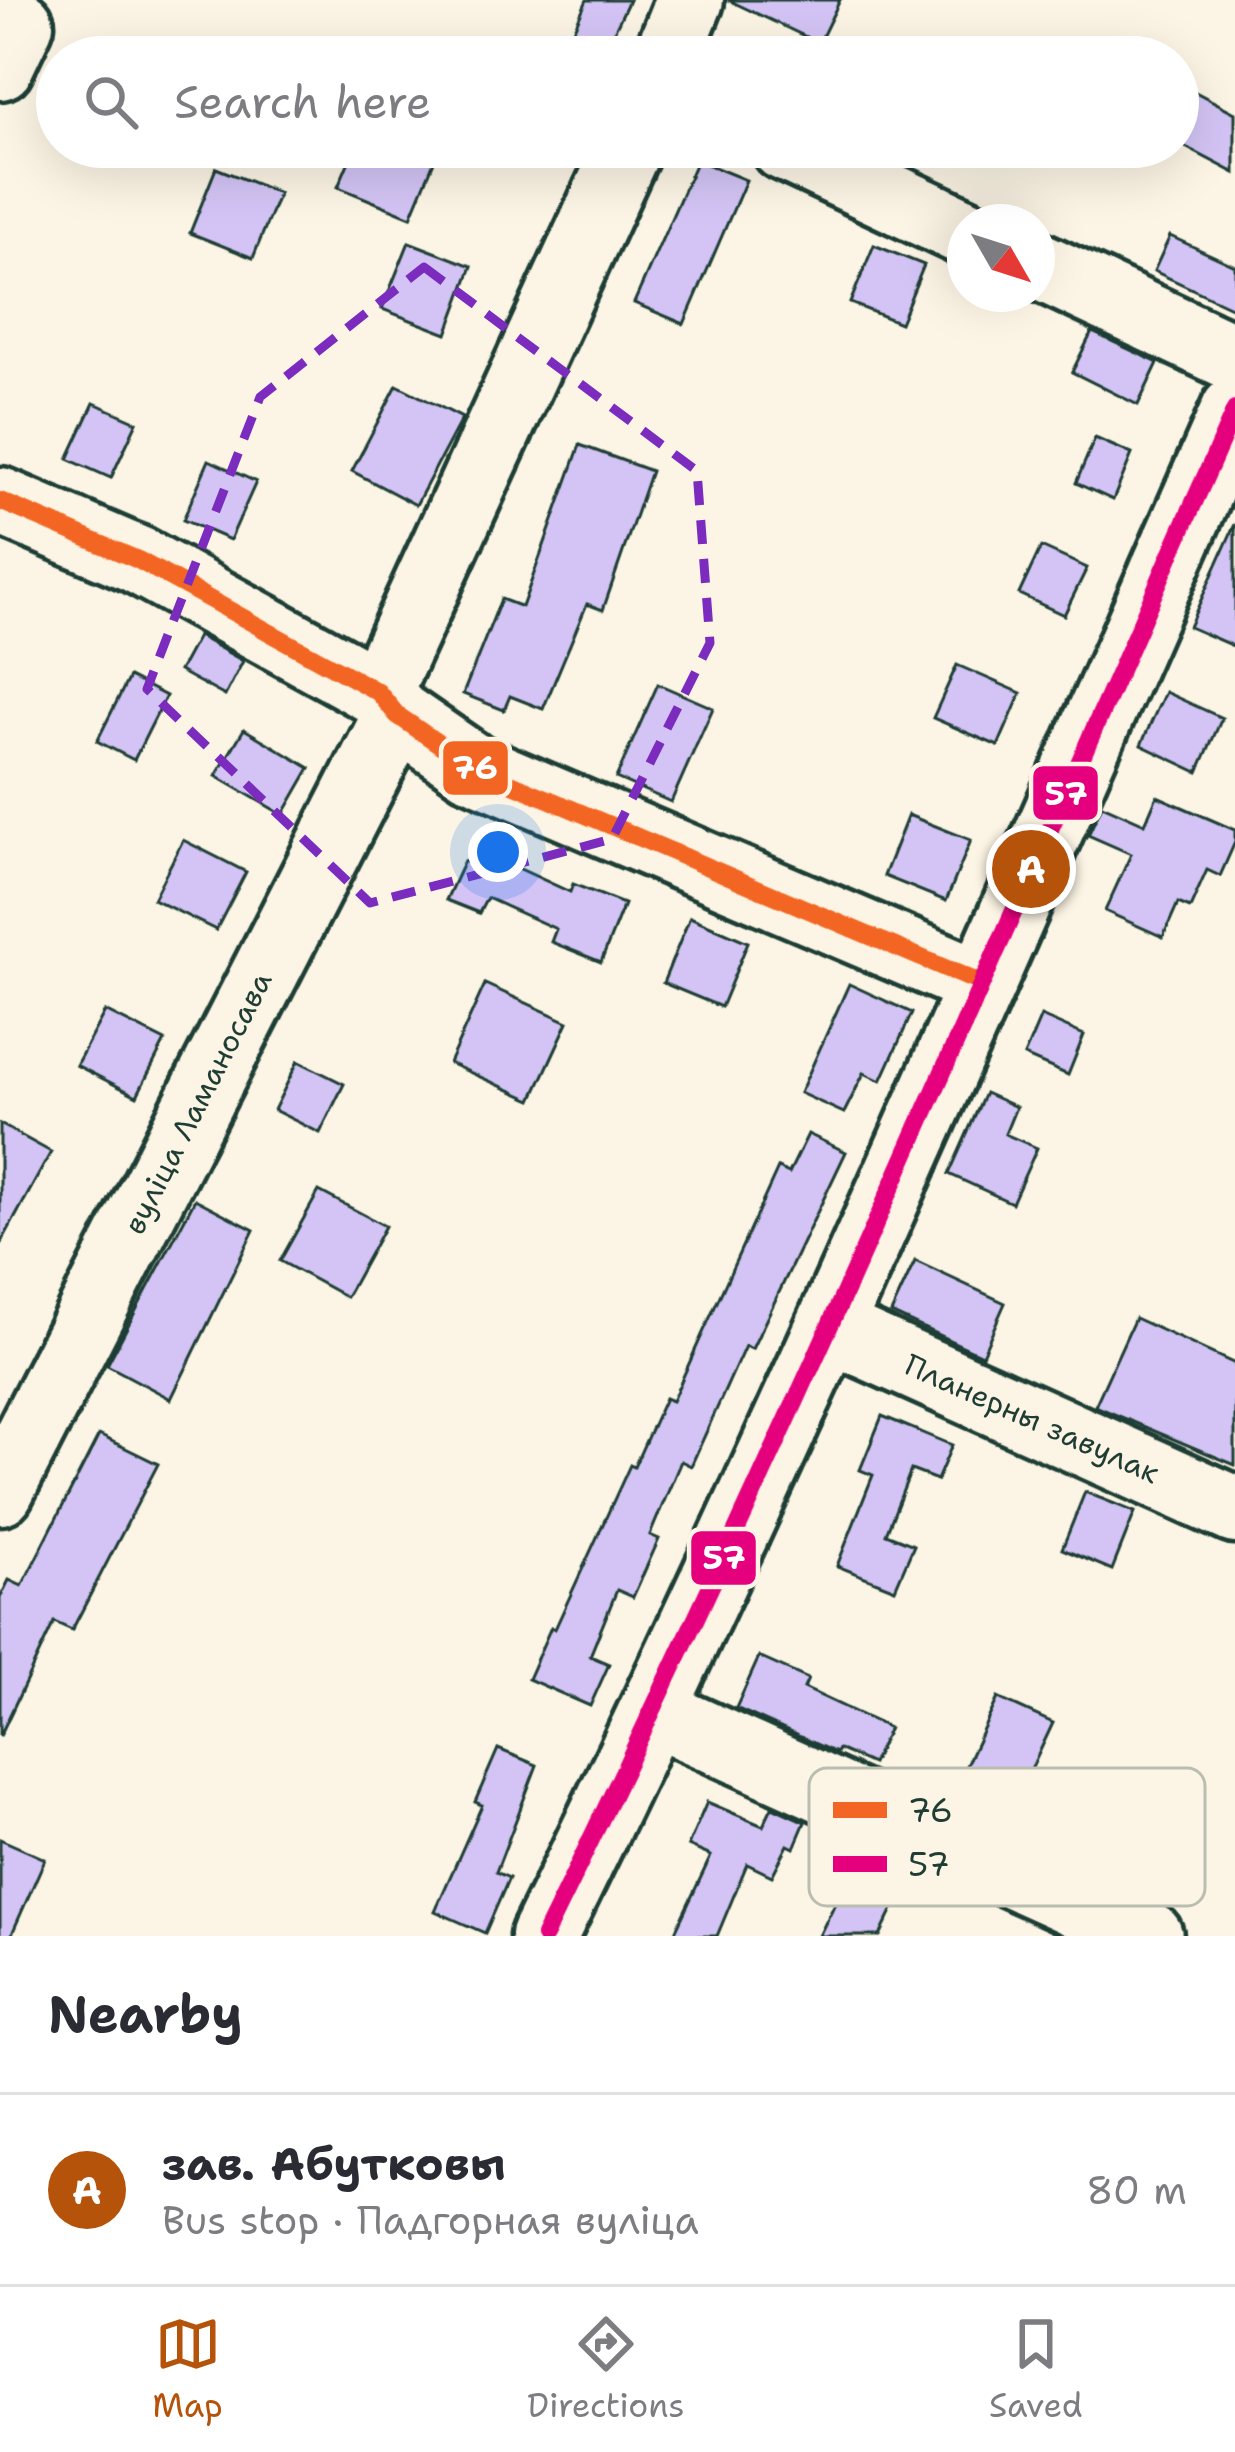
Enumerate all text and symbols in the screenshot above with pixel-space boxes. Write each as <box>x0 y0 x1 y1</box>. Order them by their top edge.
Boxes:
search box <box>36 36 1199 168</box>
icon: search <box>78 69 144 135</box>
text: Search here <box>174 72 431 132</box>
north arrow <box>947 204 1055 312</box>
line badge: 76 <box>441 739 510 797</box>
text: 76 <box>452 745 498 790</box>
line badge: 57 <box>1031 764 1100 822</box>
text: 57 <box>1044 771 1088 816</box>
your location <box>468 822 528 882</box>
pin: A <box>992 824 1070 914</box>
street label: вуліца Ламаносава <box>114 964 282 1241</box>
street label: Планерны завулак <box>899 1344 1166 1493</box>
line badge: 57 <box>689 1529 758 1587</box>
text: 57 <box>702 1535 746 1580</box>
legend <box>809 1768 1205 1906</box>
text: 76 <box>908 1788 953 1833</box>
text: 57 <box>908 1842 950 1887</box>
text: Nearby <box>48 1980 243 2048</box>
text: зав. Абутковы <box>162 2134 506 2194</box>
text: A <box>72 2164 102 2216</box>
text: 80 m <box>1086 2164 1187 2216</box>
text: Bus stop · Падгорная вуліца <box>162 2194 699 2246</box>
tab: Map <box>152 2311 223 2428</box>
tab: Directions <box>527 2311 685 2428</box>
tab: Saved <box>989 2311 1083 2428</box>

